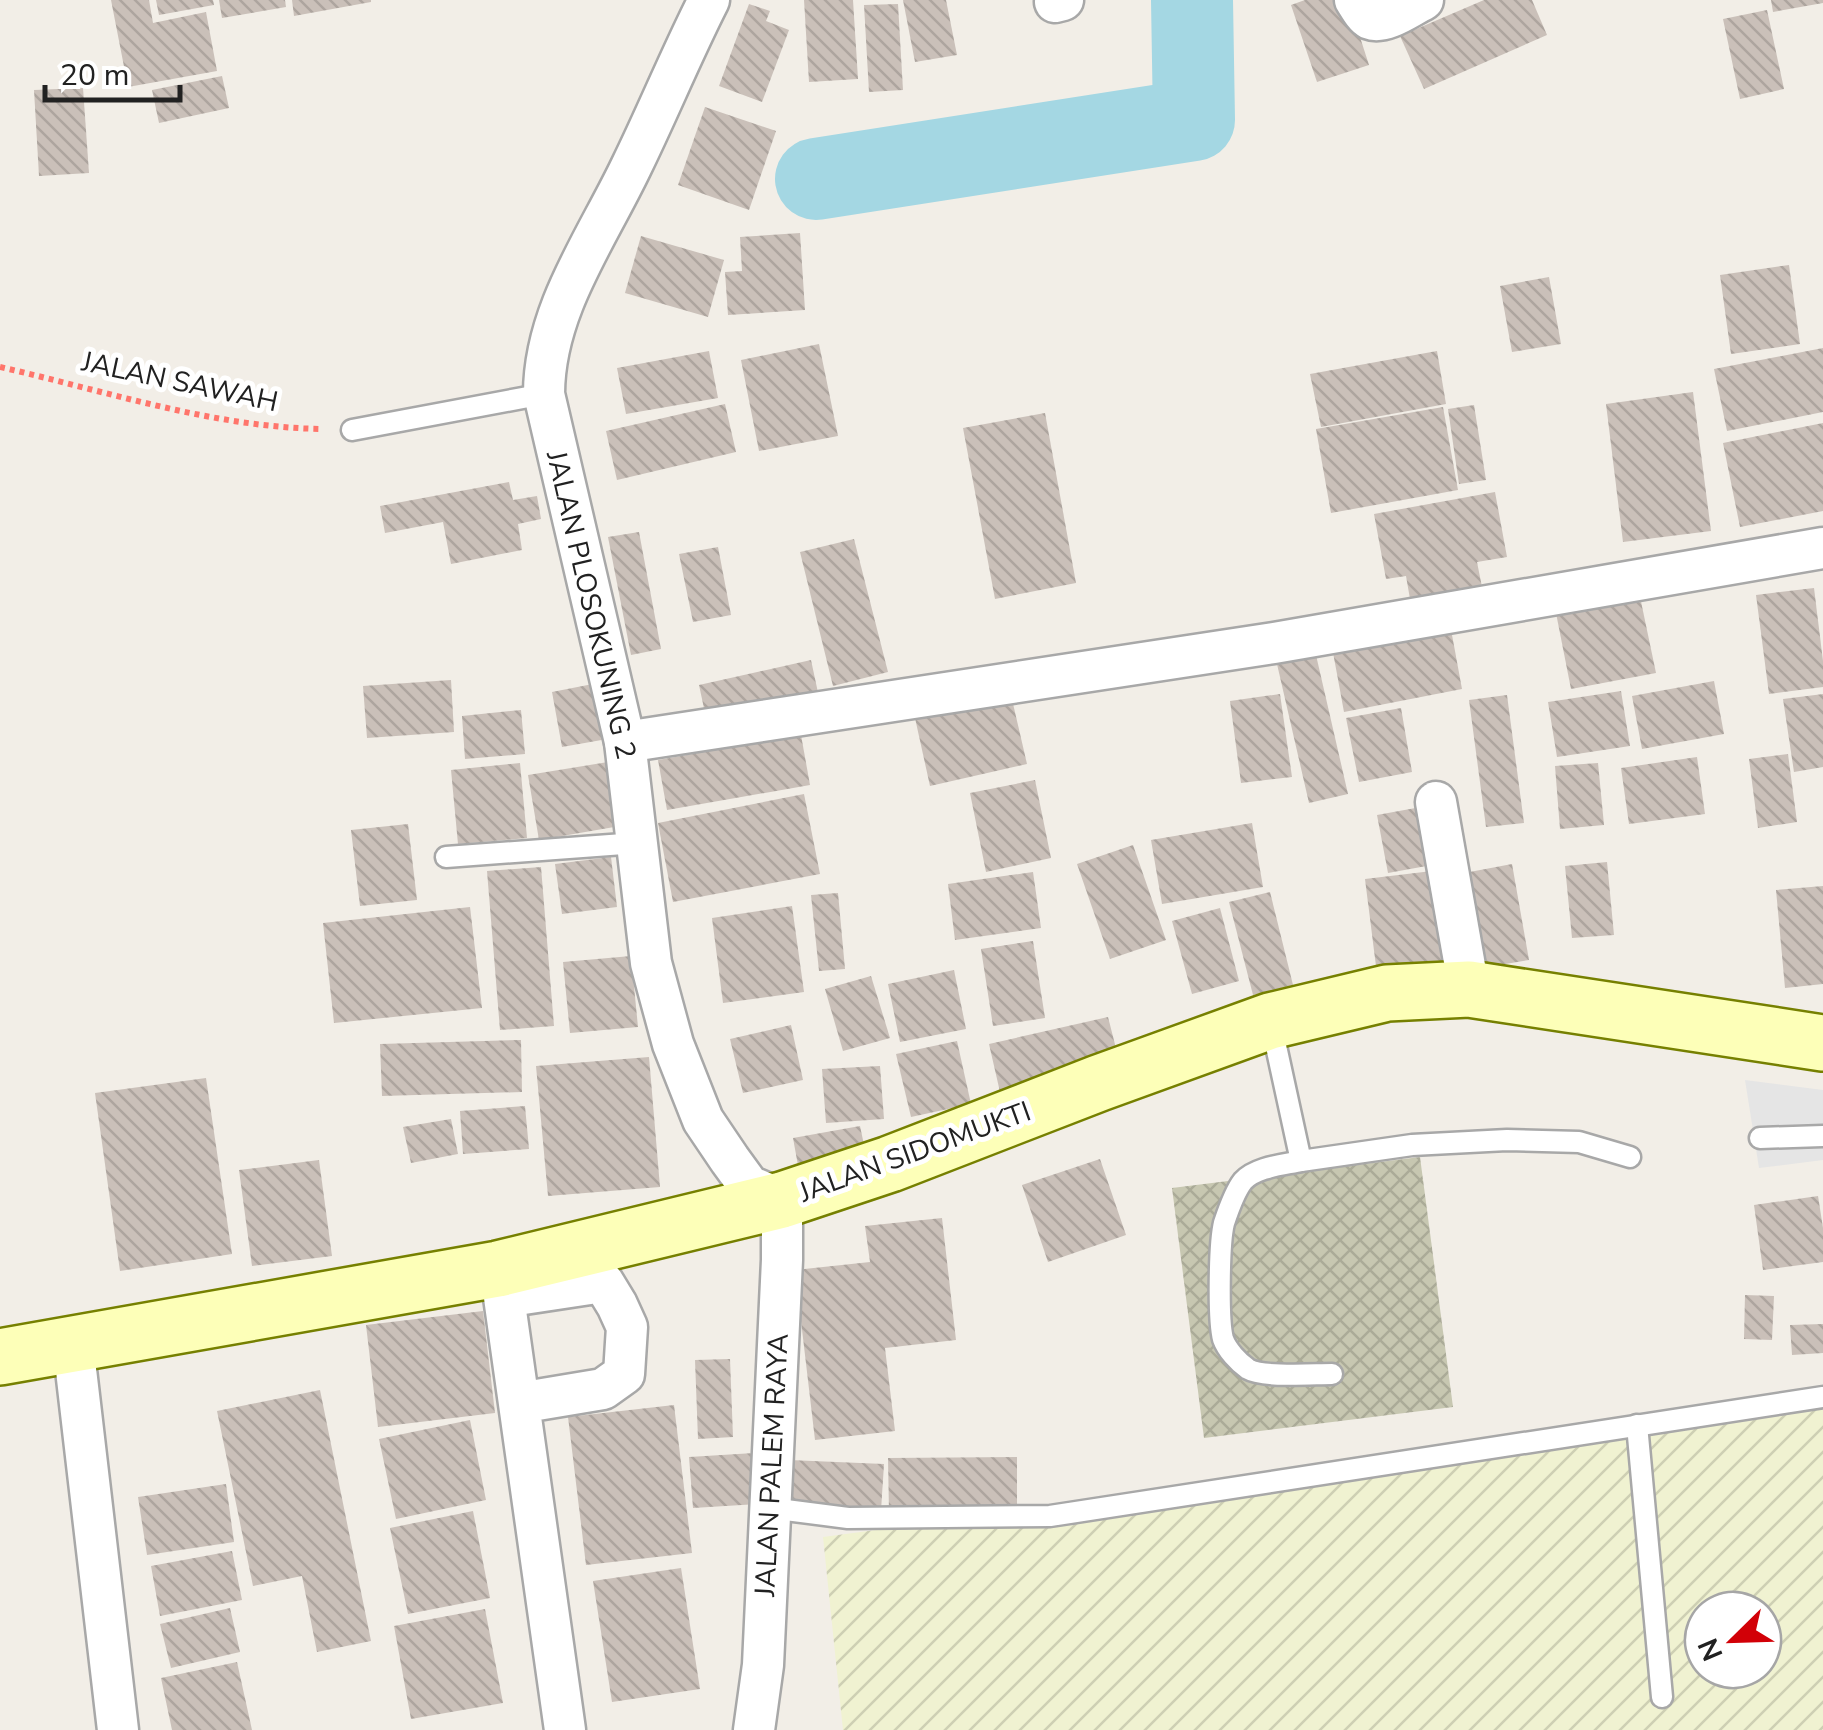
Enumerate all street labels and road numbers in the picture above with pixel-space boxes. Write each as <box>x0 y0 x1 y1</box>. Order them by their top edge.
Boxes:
street label: JALAN SAWAH <box>77 342 282 421</box>
street label: JALAN PLOSOKUNING 2 <box>537 446 645 763</box>
street label: JALAN SIDOMUKTI <box>793 1092 1036 1212</box>
street label: JALAN PALEM RAYA <box>746 1332 798 1599</box>

